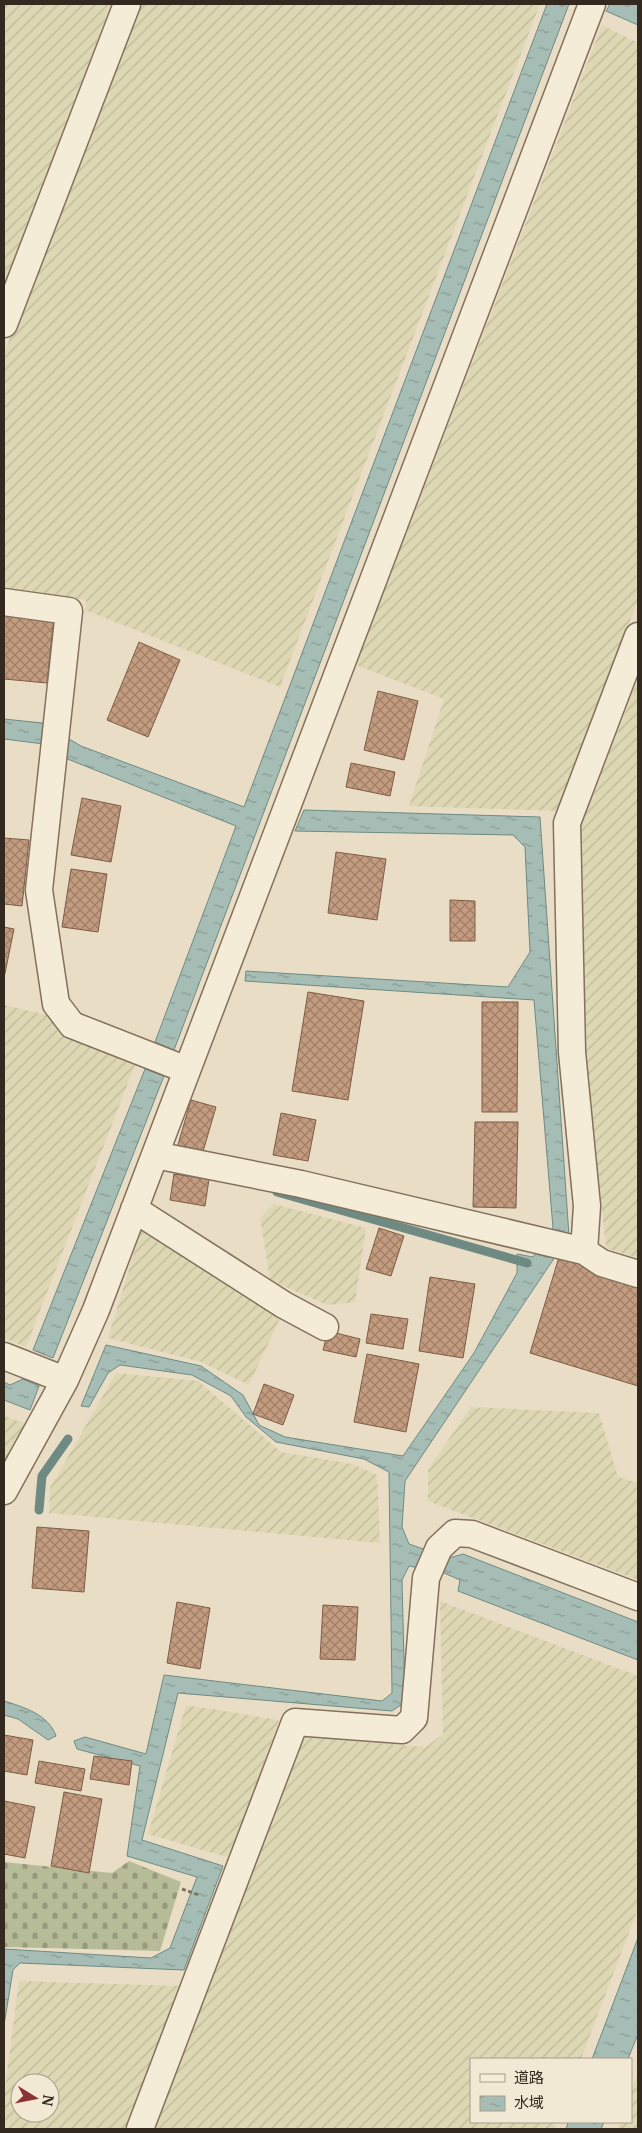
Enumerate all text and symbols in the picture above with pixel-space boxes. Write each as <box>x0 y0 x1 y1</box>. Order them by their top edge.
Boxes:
legend <box>470 2058 632 2123</box>
text: 道路 <box>514 2068 544 2087</box>
north arrow <box>10 2073 60 2123</box>
text: N <box>38 2093 58 2107</box>
text: 水域 <box>514 2093 544 2112</box>

